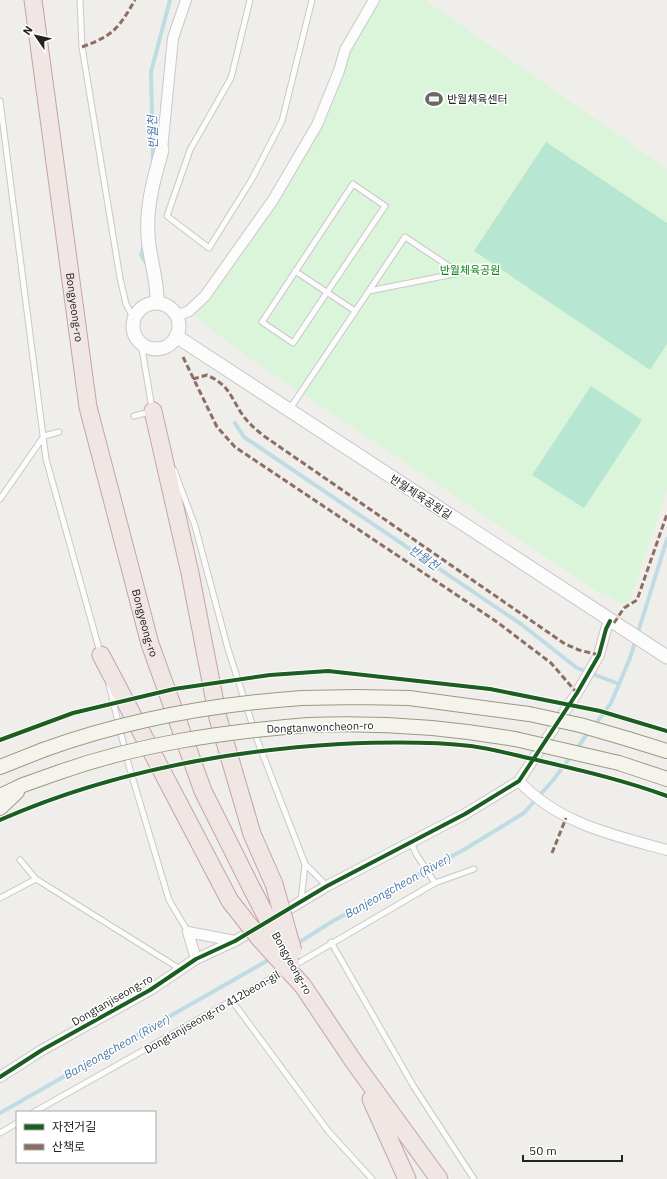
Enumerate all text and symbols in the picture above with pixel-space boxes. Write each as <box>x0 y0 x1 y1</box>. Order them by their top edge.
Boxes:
north arrow <box>16 16 56 56</box>
text: N <box>20 23 36 38</box>
sports icon: 반월체육센터 <box>424 89 444 109</box>
place label: 반월체육센터 <box>447 92 508 106</box>
water label: 반월천 <box>144 113 161 149</box>
park label: 반월체육공원 <box>440 263 500 277</box>
street label: Bongyeong-ro <box>63 272 86 343</box>
street label: 반월체육공원길 <box>387 472 455 522</box>
water label: 반월천 <box>406 542 444 574</box>
street label: Bongyeong-ro <box>129 588 161 659</box>
street label: Dongtanwoncheon-ro <box>266 718 374 736</box>
water label: Banjeongcheon (River) <box>342 850 454 921</box>
street label: Bongyeong-ro <box>269 929 315 997</box>
street label: Dongtanjiseong-ro 412beon-gil <box>142 967 282 1057</box>
street label: Dongtanjiseong-ro <box>69 971 155 1029</box>
water label: Banjeongcheon (River) <box>61 1011 173 1082</box>
legend <box>16 1111 156 1163</box>
text: 자전거길 <box>52 1119 96 1134</box>
scale bar <box>523 1137 622 1163</box>
text: 산책로 <box>52 1139 85 1154</box>
text: 50 m <box>529 1143 557 1158</box>

